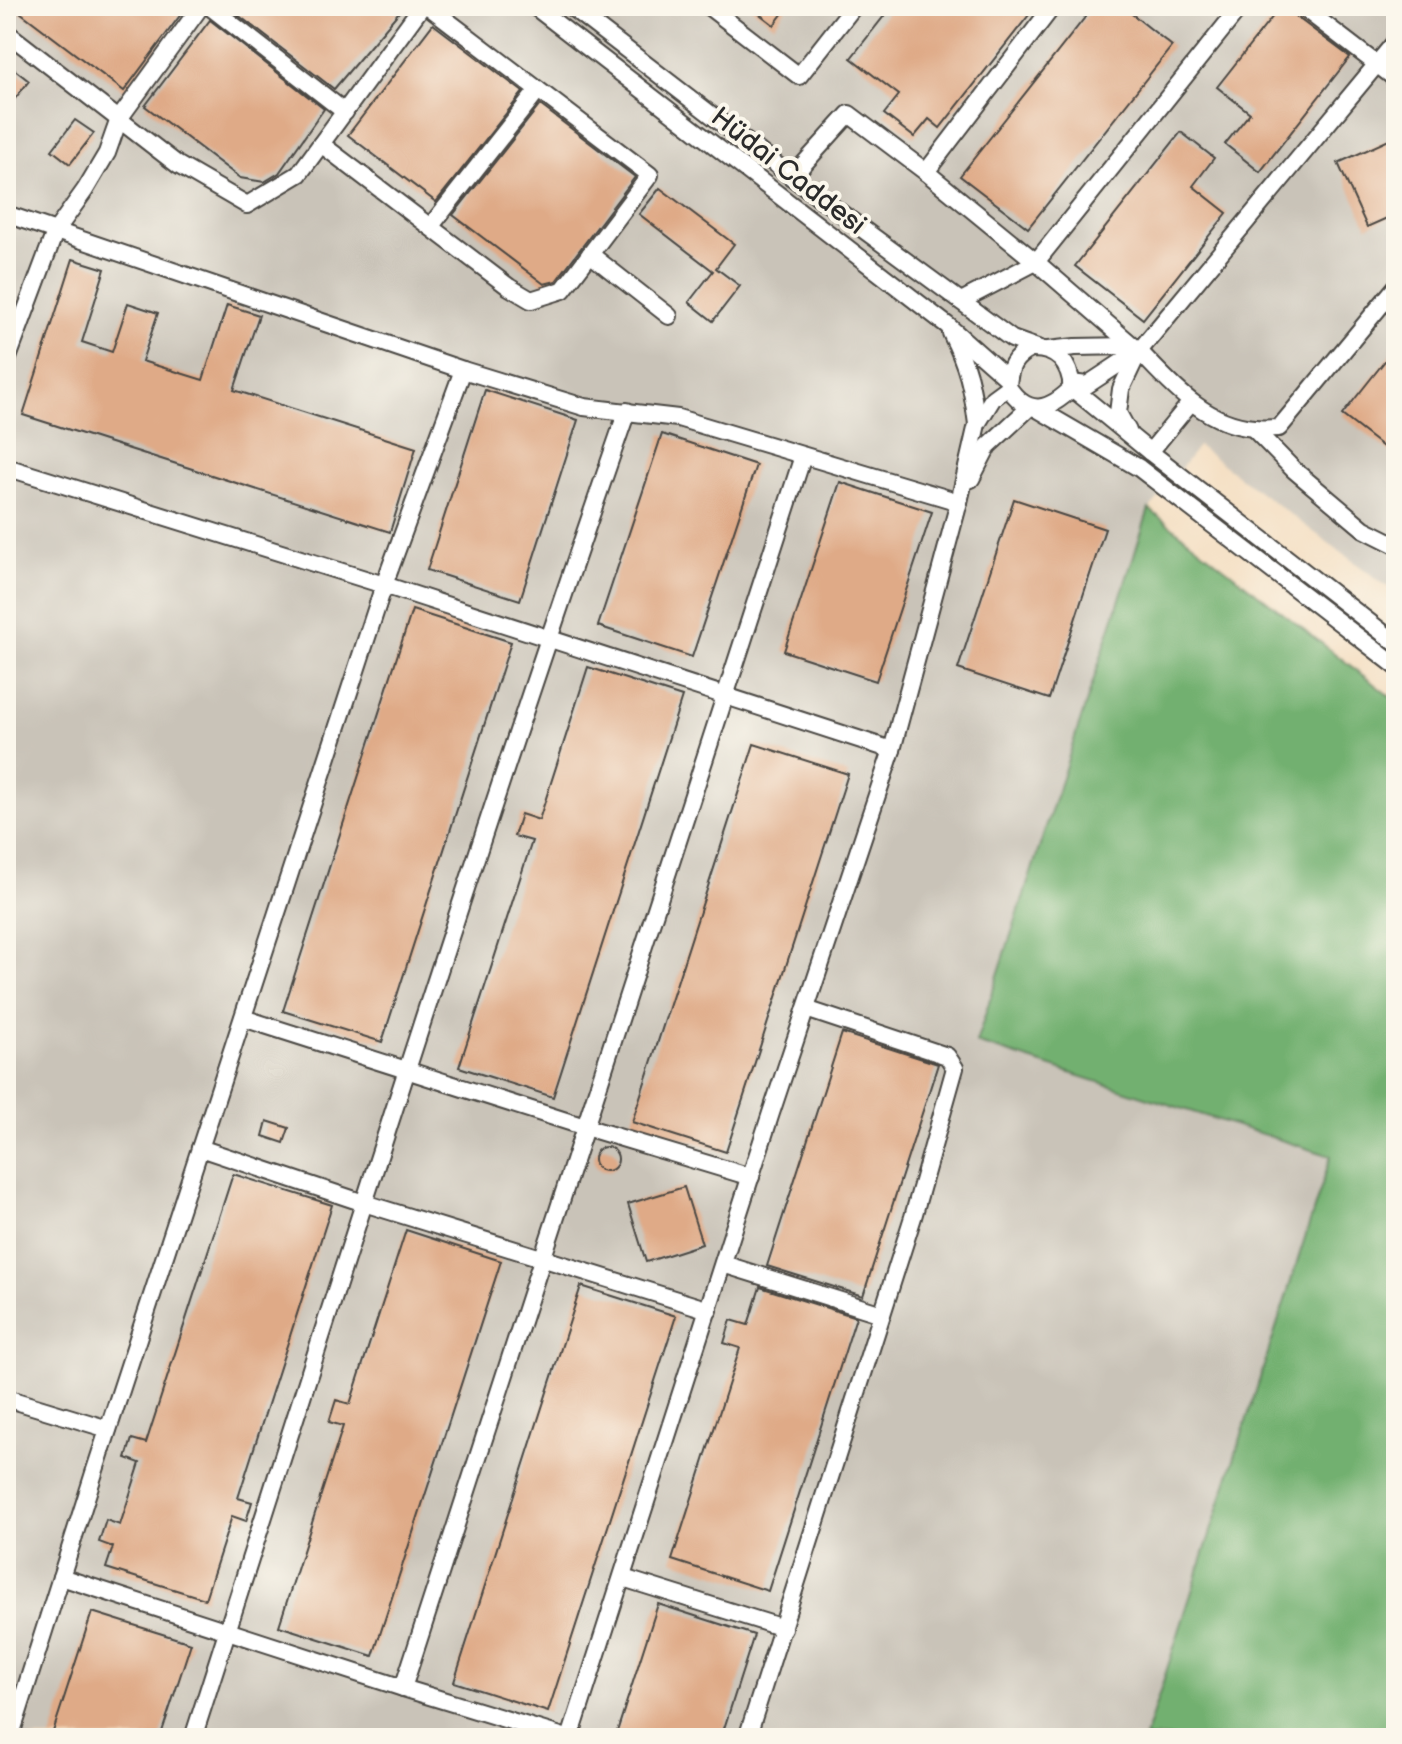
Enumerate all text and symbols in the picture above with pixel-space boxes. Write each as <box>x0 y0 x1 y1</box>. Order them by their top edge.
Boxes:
street label: Hüdai Caddesi <box>704 101 872 242</box>

